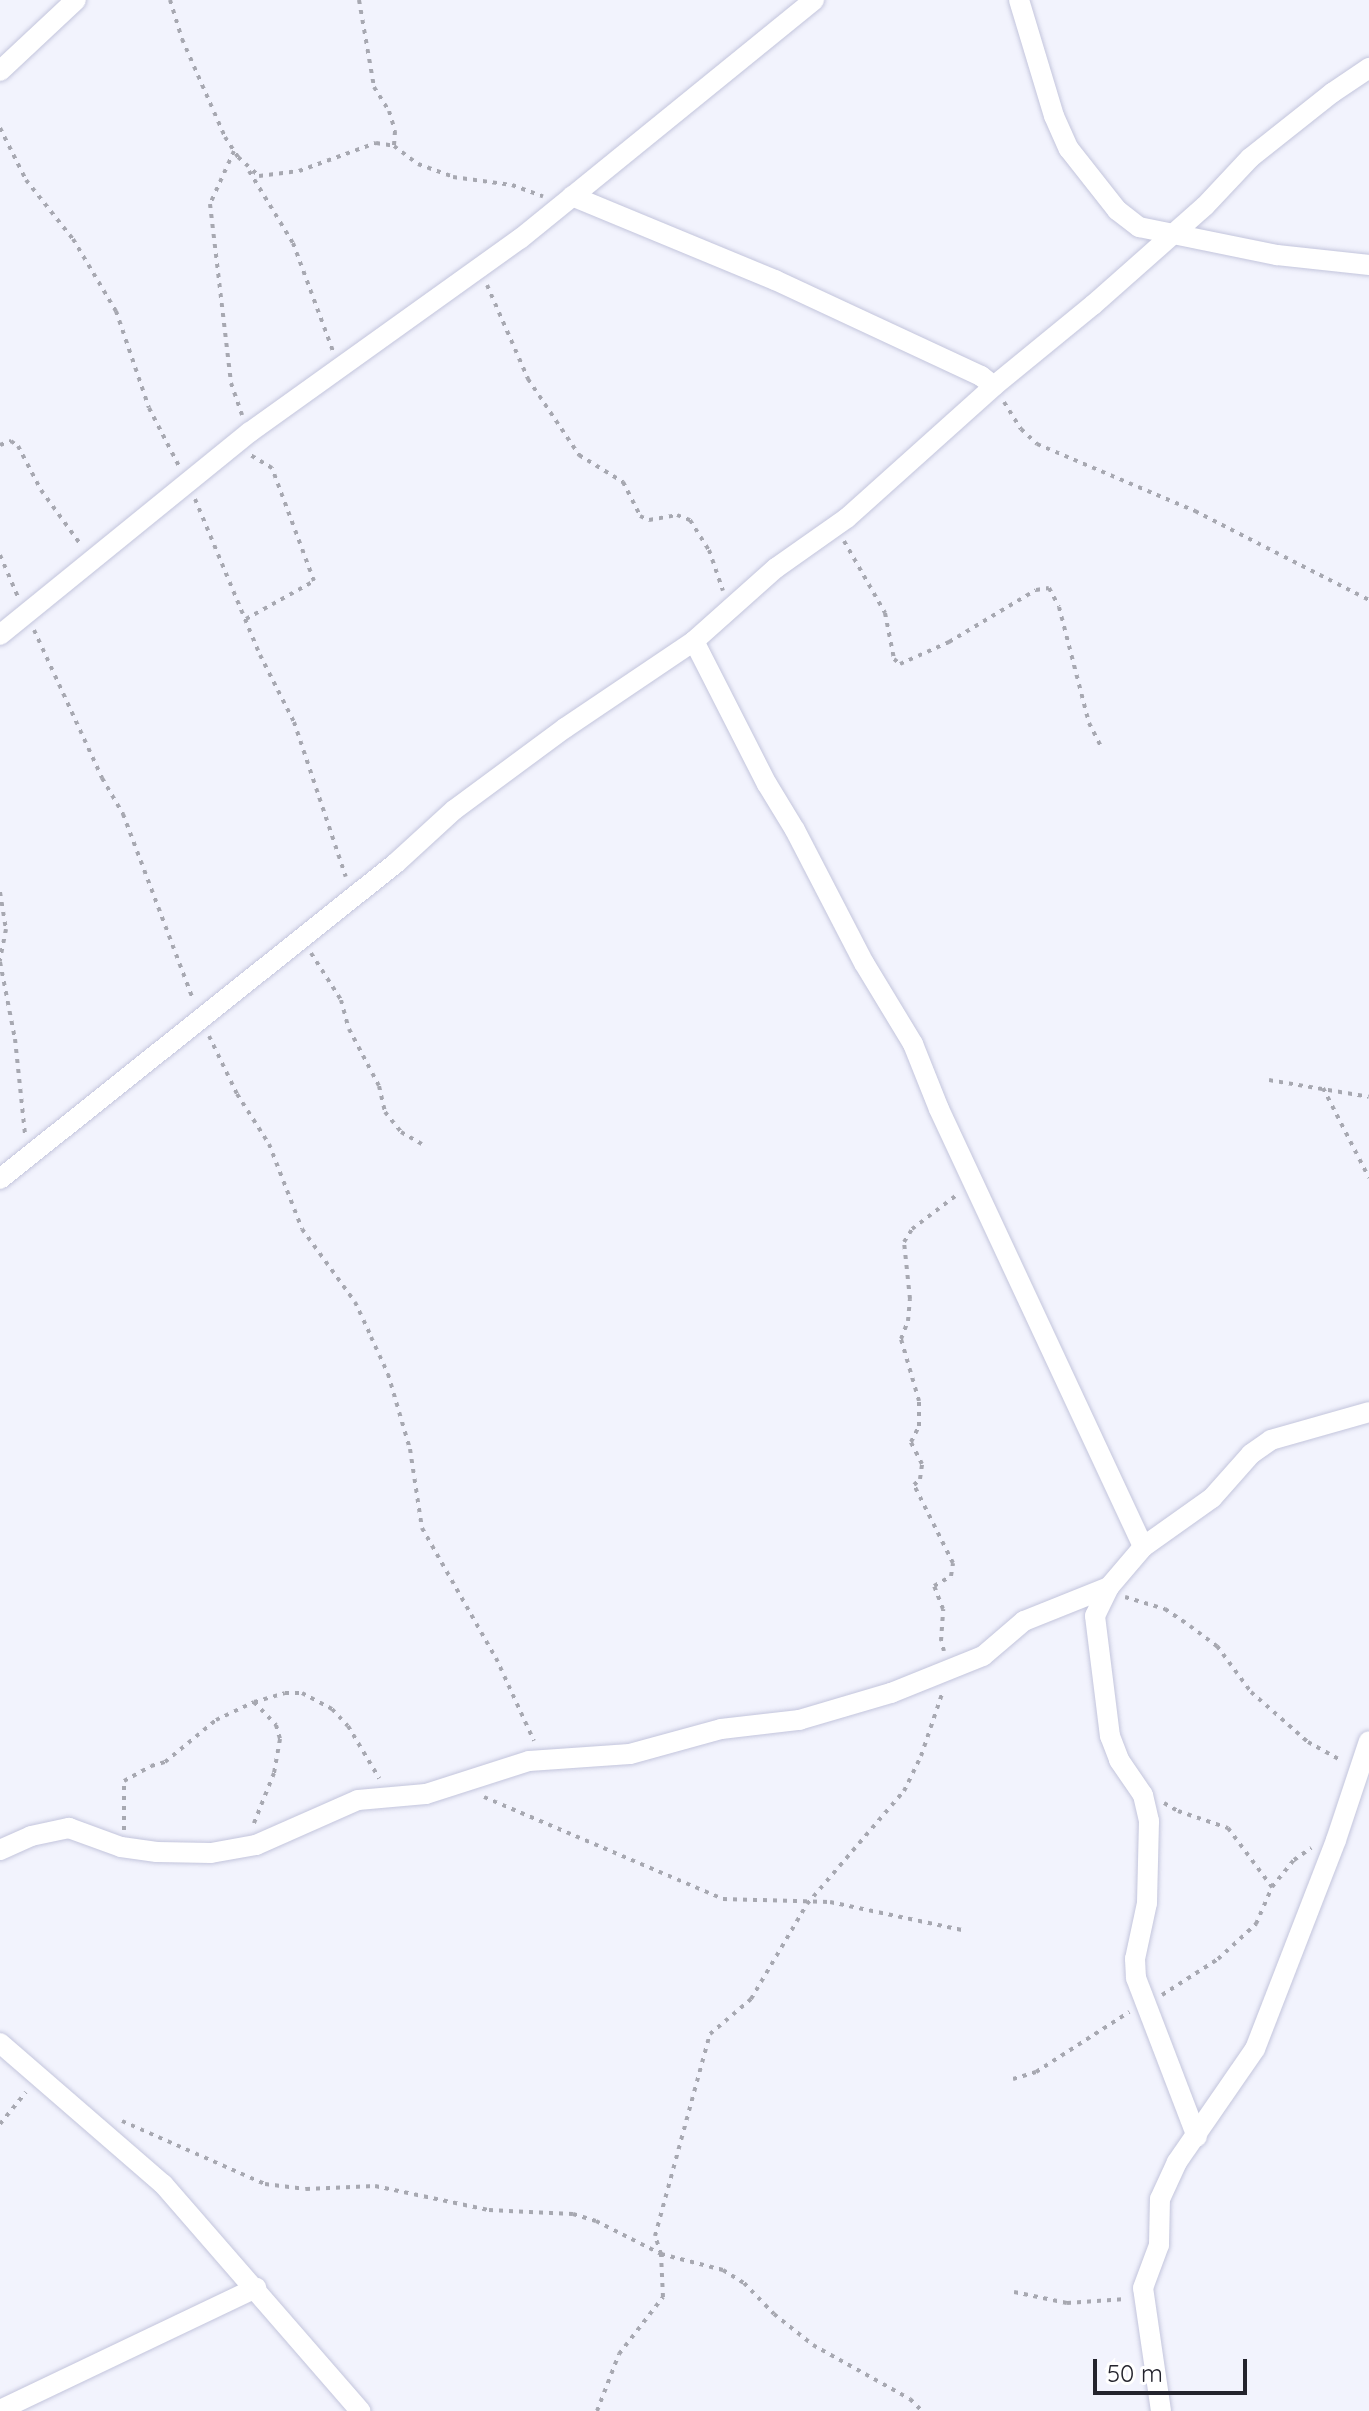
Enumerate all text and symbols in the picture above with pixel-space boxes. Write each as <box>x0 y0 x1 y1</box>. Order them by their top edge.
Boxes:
scale bar <box>1097 2343 1251 2393</box>
text: 50 m <box>1107 2358 1163 2388</box>

